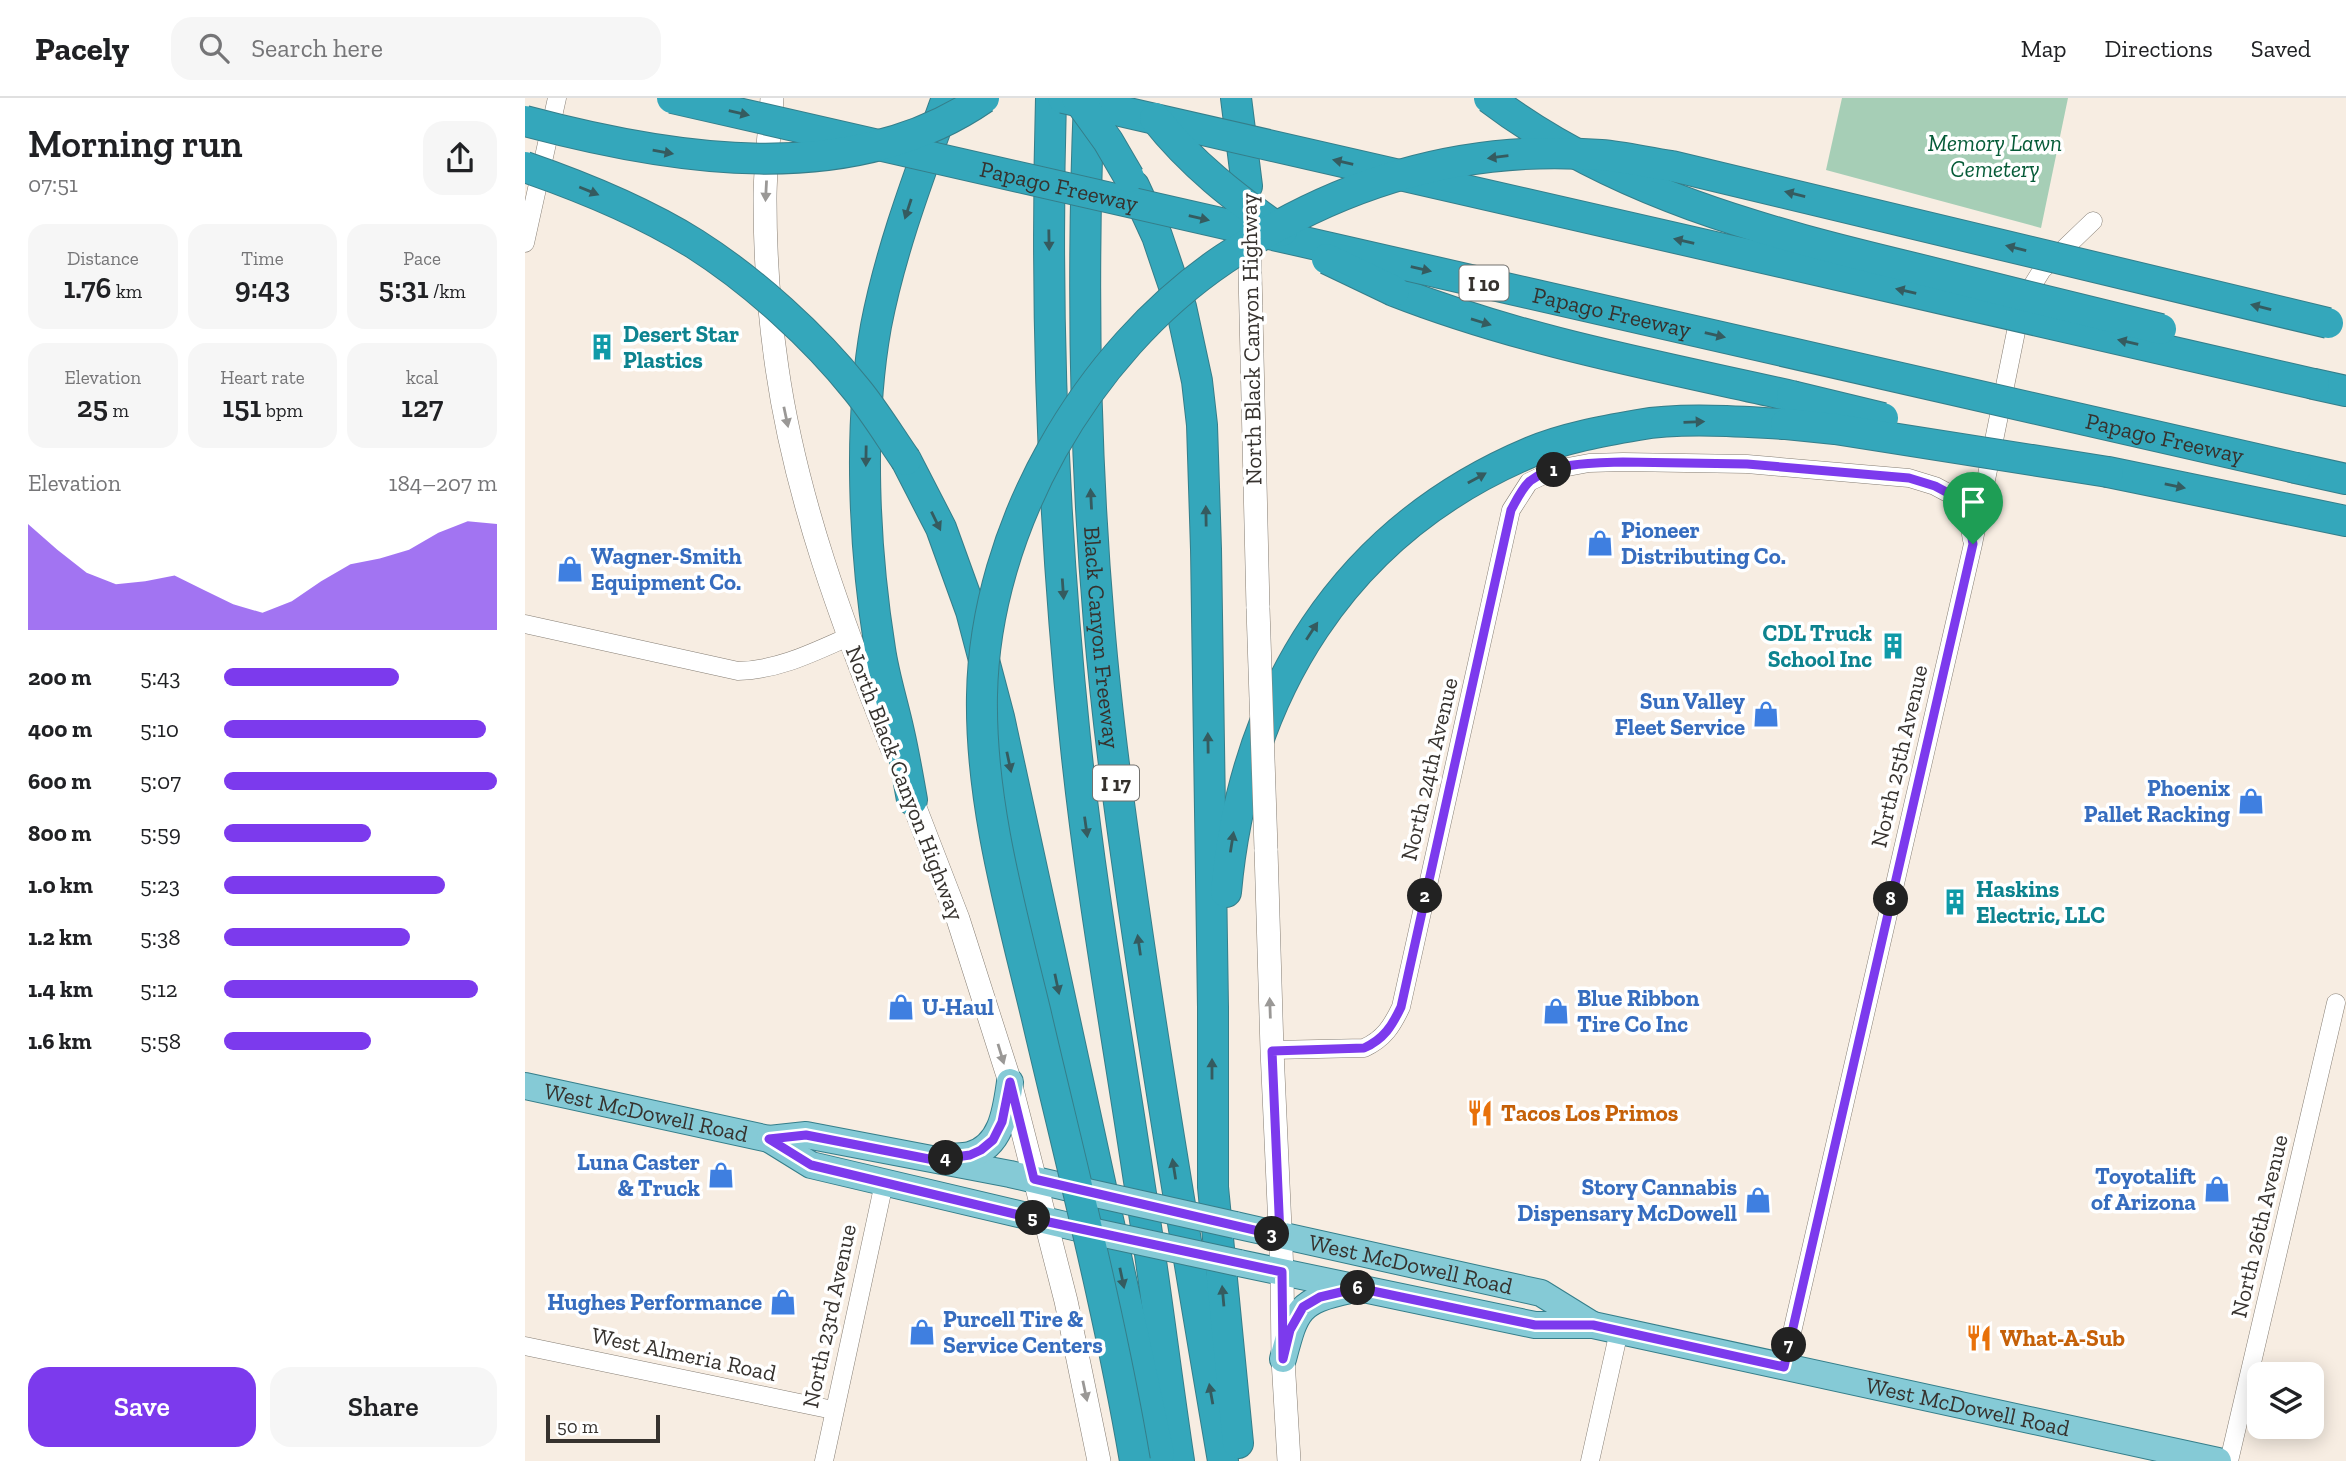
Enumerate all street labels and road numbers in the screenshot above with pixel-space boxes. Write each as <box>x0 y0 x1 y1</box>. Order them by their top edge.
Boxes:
street label: Papago Freeway <box>977 155 1141 218</box>
street label: North Black Canyon Highway <box>1234 192 1268 485</box>
road number: I 10 <box>1459 266 1509 300</box>
street label: Papago Freeway <box>1530 281 1694 344</box>
street label: Papago Freeway <box>2083 406 2247 470</box>
street label: Black Canyon Freeway <box>1078 525 1126 750</box>
street label: North Black Canyon Highway <box>840 642 971 925</box>
street label: North 25th Avenue <box>1864 662 1934 850</box>
street label: North 24th Avenue <box>1394 675 1464 863</box>
road number: I 17 <box>1093 766 1139 800</box>
street label: West McDowell Road <box>542 1077 751 1148</box>
street label: North 26th Avenue <box>2224 1132 2294 1320</box>
street label: North 23rd Avenue <box>796 1222 862 1410</box>
street label: West McDowell Road <box>1306 1228 1516 1300</box>
street label: West Almeria Road <box>589 1321 779 1387</box>
street label: West McDowell Road <box>1863 1371 2073 1442</box>

